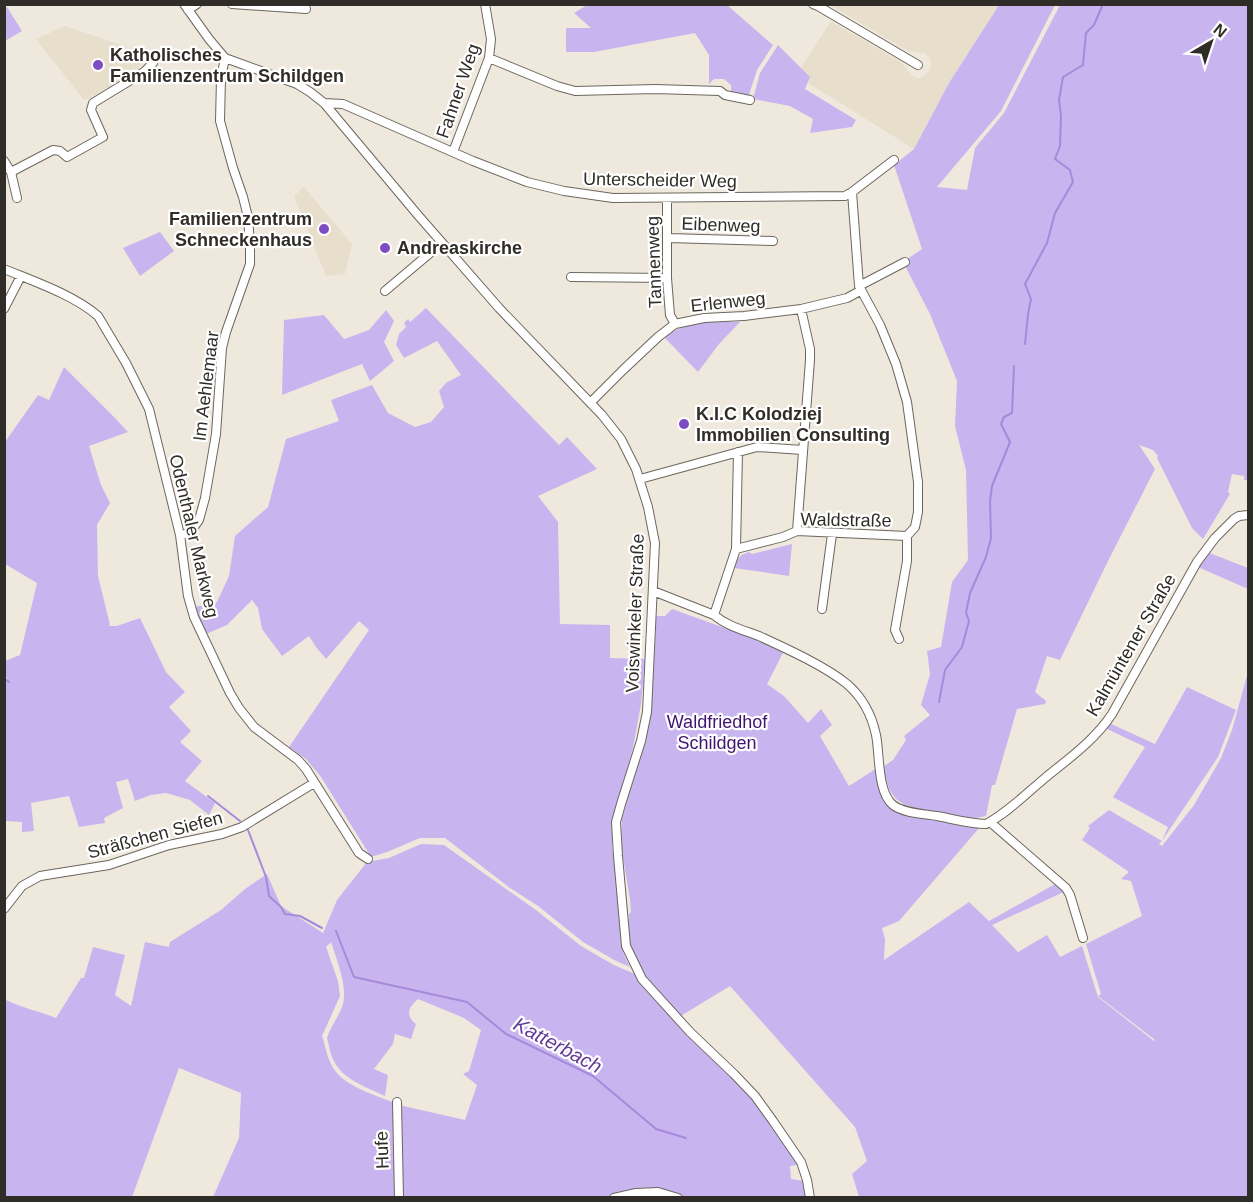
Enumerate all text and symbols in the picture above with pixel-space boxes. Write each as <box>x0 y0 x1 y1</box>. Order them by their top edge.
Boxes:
north arrow <box>1181 12 1241 72</box>
text: N <box>1210 20 1230 41</box>
street label: Fahner Weg <box>432 41 484 141</box>
place label: Katholisches Familienzentrum Schildgen <box>110 45 344 86</box>
marker: Katholisches Familienzentrum Schildgen <box>91 58 105 72</box>
street label: Unterscheider Weg <box>583 169 737 191</box>
place label: Familienzentrum Schneckenhaus <box>169 209 312 250</box>
street label: Eibenweg <box>681 214 761 236</box>
street label: Tannenweg <box>642 216 666 308</box>
marker: Familienzentrum Schneckenhaus <box>317 222 331 236</box>
place label: Andreaskirche <box>397 238 522 258</box>
marker: Andreaskirche <box>378 241 392 255</box>
street label: Erlenweg <box>690 288 766 316</box>
street label: Im Aehlemaar <box>189 330 223 442</box>
place label: K.I.C Kolodziej Immobilien Consulting <box>696 404 890 445</box>
marker: K.I.C Kolodziej Immobilien Consulting <box>677 417 691 431</box>
street label: Odenthaler Markweg <box>165 452 223 620</box>
street label: Waldstraße <box>800 509 892 531</box>
street label: Voiswinkeler Straße <box>622 533 648 693</box>
street label: Kalmüntener Straße <box>1082 570 1180 720</box>
park label: Waldfriedhof Schildgen <box>667 712 768 753</box>
street label: Sträßchen Siefen <box>85 807 225 863</box>
water label: Katterbach <box>510 1013 606 1077</box>
street label: Hufe <box>371 1131 393 1169</box>

